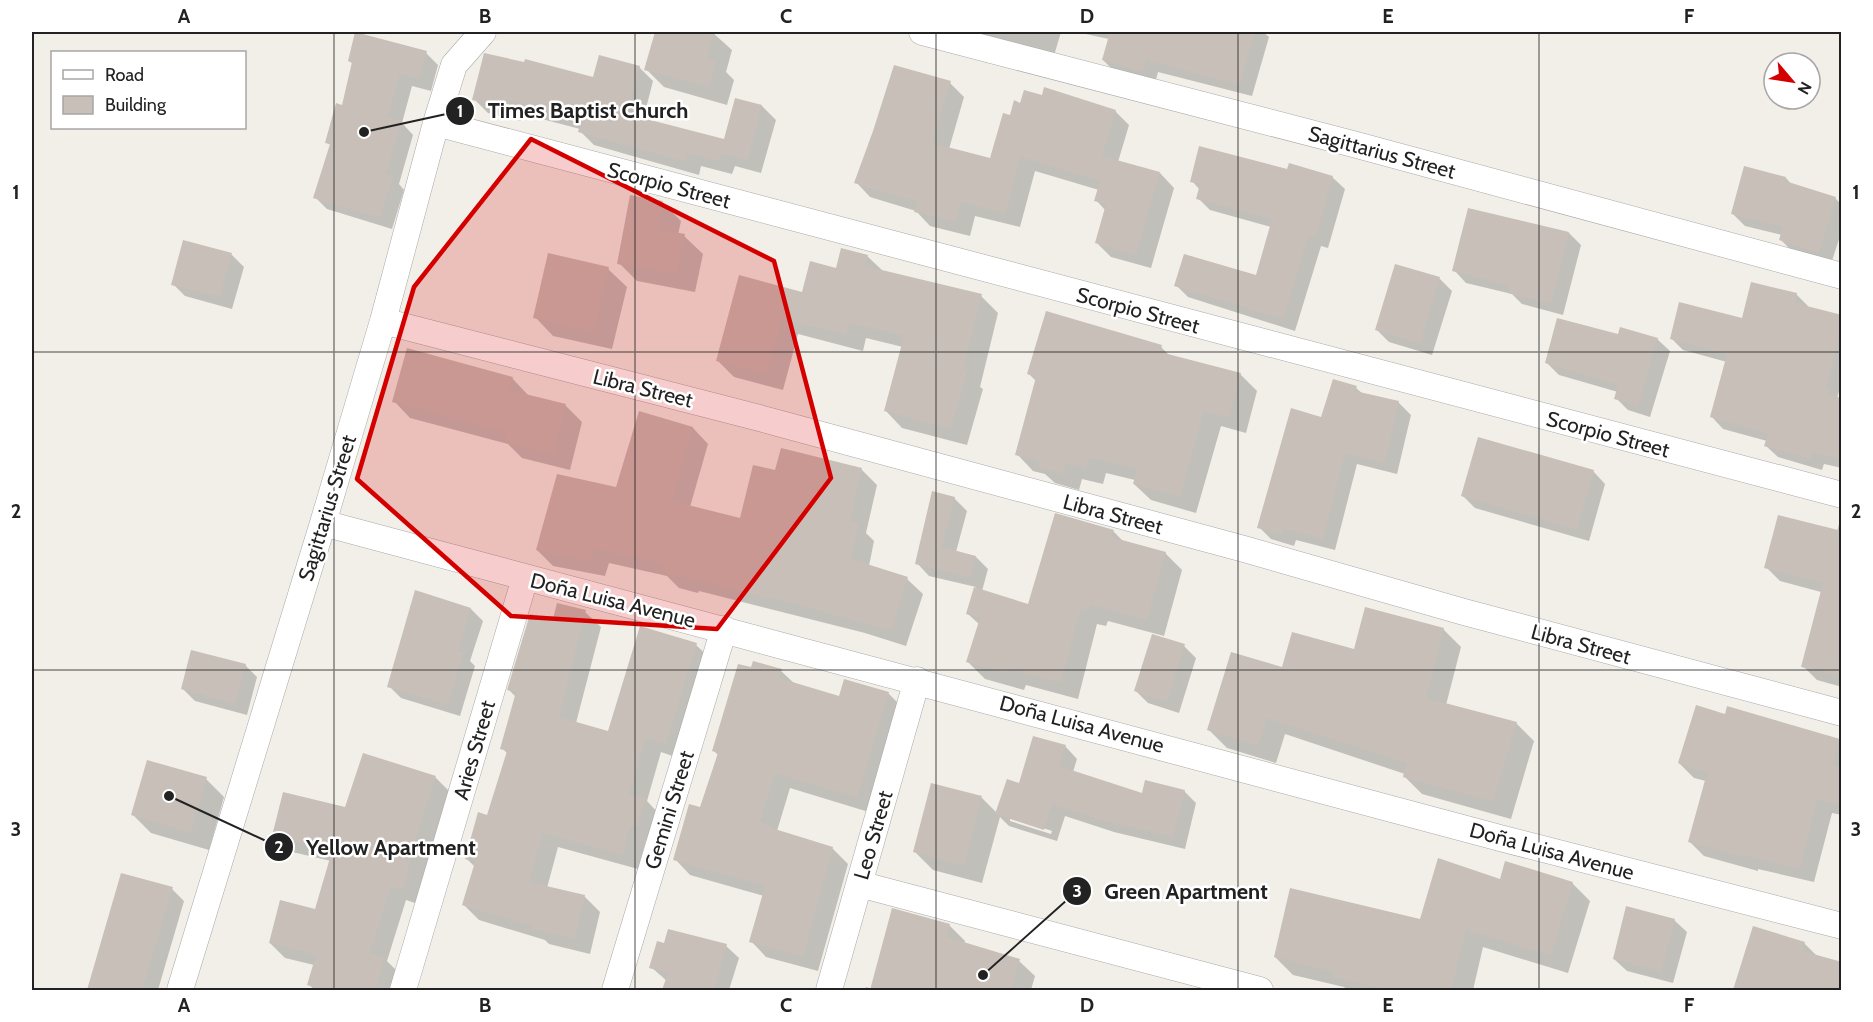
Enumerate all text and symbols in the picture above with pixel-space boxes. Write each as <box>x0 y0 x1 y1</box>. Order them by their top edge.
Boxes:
text: A <box>178 4 191 28</box>
text: B <box>479 4 491 28</box>
text: C <box>780 4 792 28</box>
text: D <box>1080 4 1094 28</box>
text: E <box>1382 4 1394 28</box>
text: F <box>1684 4 1695 28</box>
legend <box>51 51 246 129</box>
north arrow <box>1762 51 1822 111</box>
text: Road <box>105 64 144 86</box>
text: N <box>1794 78 1816 98</box>
callout: Times Baptist Church <box>445 91 700 131</box>
text: Building <box>105 94 167 116</box>
text: Times Baptist Church <box>488 97 688 124</box>
text: 1 <box>457 100 463 122</box>
street label: Sagittarius Street <box>1306 120 1458 184</box>
street label: Scorpio Street <box>605 157 733 213</box>
text: 1 <box>12 180 20 204</box>
text: 1 <box>1852 180 1860 204</box>
street label: Scorpio Street <box>1074 282 1202 338</box>
street label: Libra Street <box>591 364 695 412</box>
street label: Scorpio Street <box>1544 406 1672 462</box>
street label: Sagittarius Street <box>293 432 361 584</box>
street label: Libra Street <box>1061 489 1165 539</box>
text: 2 <box>11 499 21 523</box>
text: 2 <box>1851 499 1861 523</box>
street label: Doña Luisa Avenue <box>528 567 698 633</box>
street label: Libra Street <box>1529 619 1633 669</box>
street label: Doña Luisa Avenue <box>997 690 1167 758</box>
street label: Aries Street <box>448 697 500 803</box>
street label: Gemini Street <box>639 748 699 872</box>
street label: Leo Street <box>848 788 898 882</box>
text: 3 <box>11 817 21 841</box>
street label: Doña Luisa Avenue <box>1467 817 1637 885</box>
text: 3 <box>1851 817 1861 841</box>
callout: Yellow Apartment <box>264 827 488 867</box>
text: Yellow Apartment <box>305 834 476 861</box>
text: 2 <box>274 836 284 858</box>
callout: Green Apartment <box>1062 871 1279 911</box>
text: Green Apartment <box>1104 878 1268 905</box>
text: 3 <box>1072 880 1082 902</box>
text: A <box>178 993 191 1017</box>
text: B <box>479 993 491 1017</box>
text: C <box>780 993 792 1017</box>
text: D <box>1080 993 1094 1017</box>
text: E <box>1382 993 1394 1017</box>
text: F <box>1684 993 1695 1017</box>

